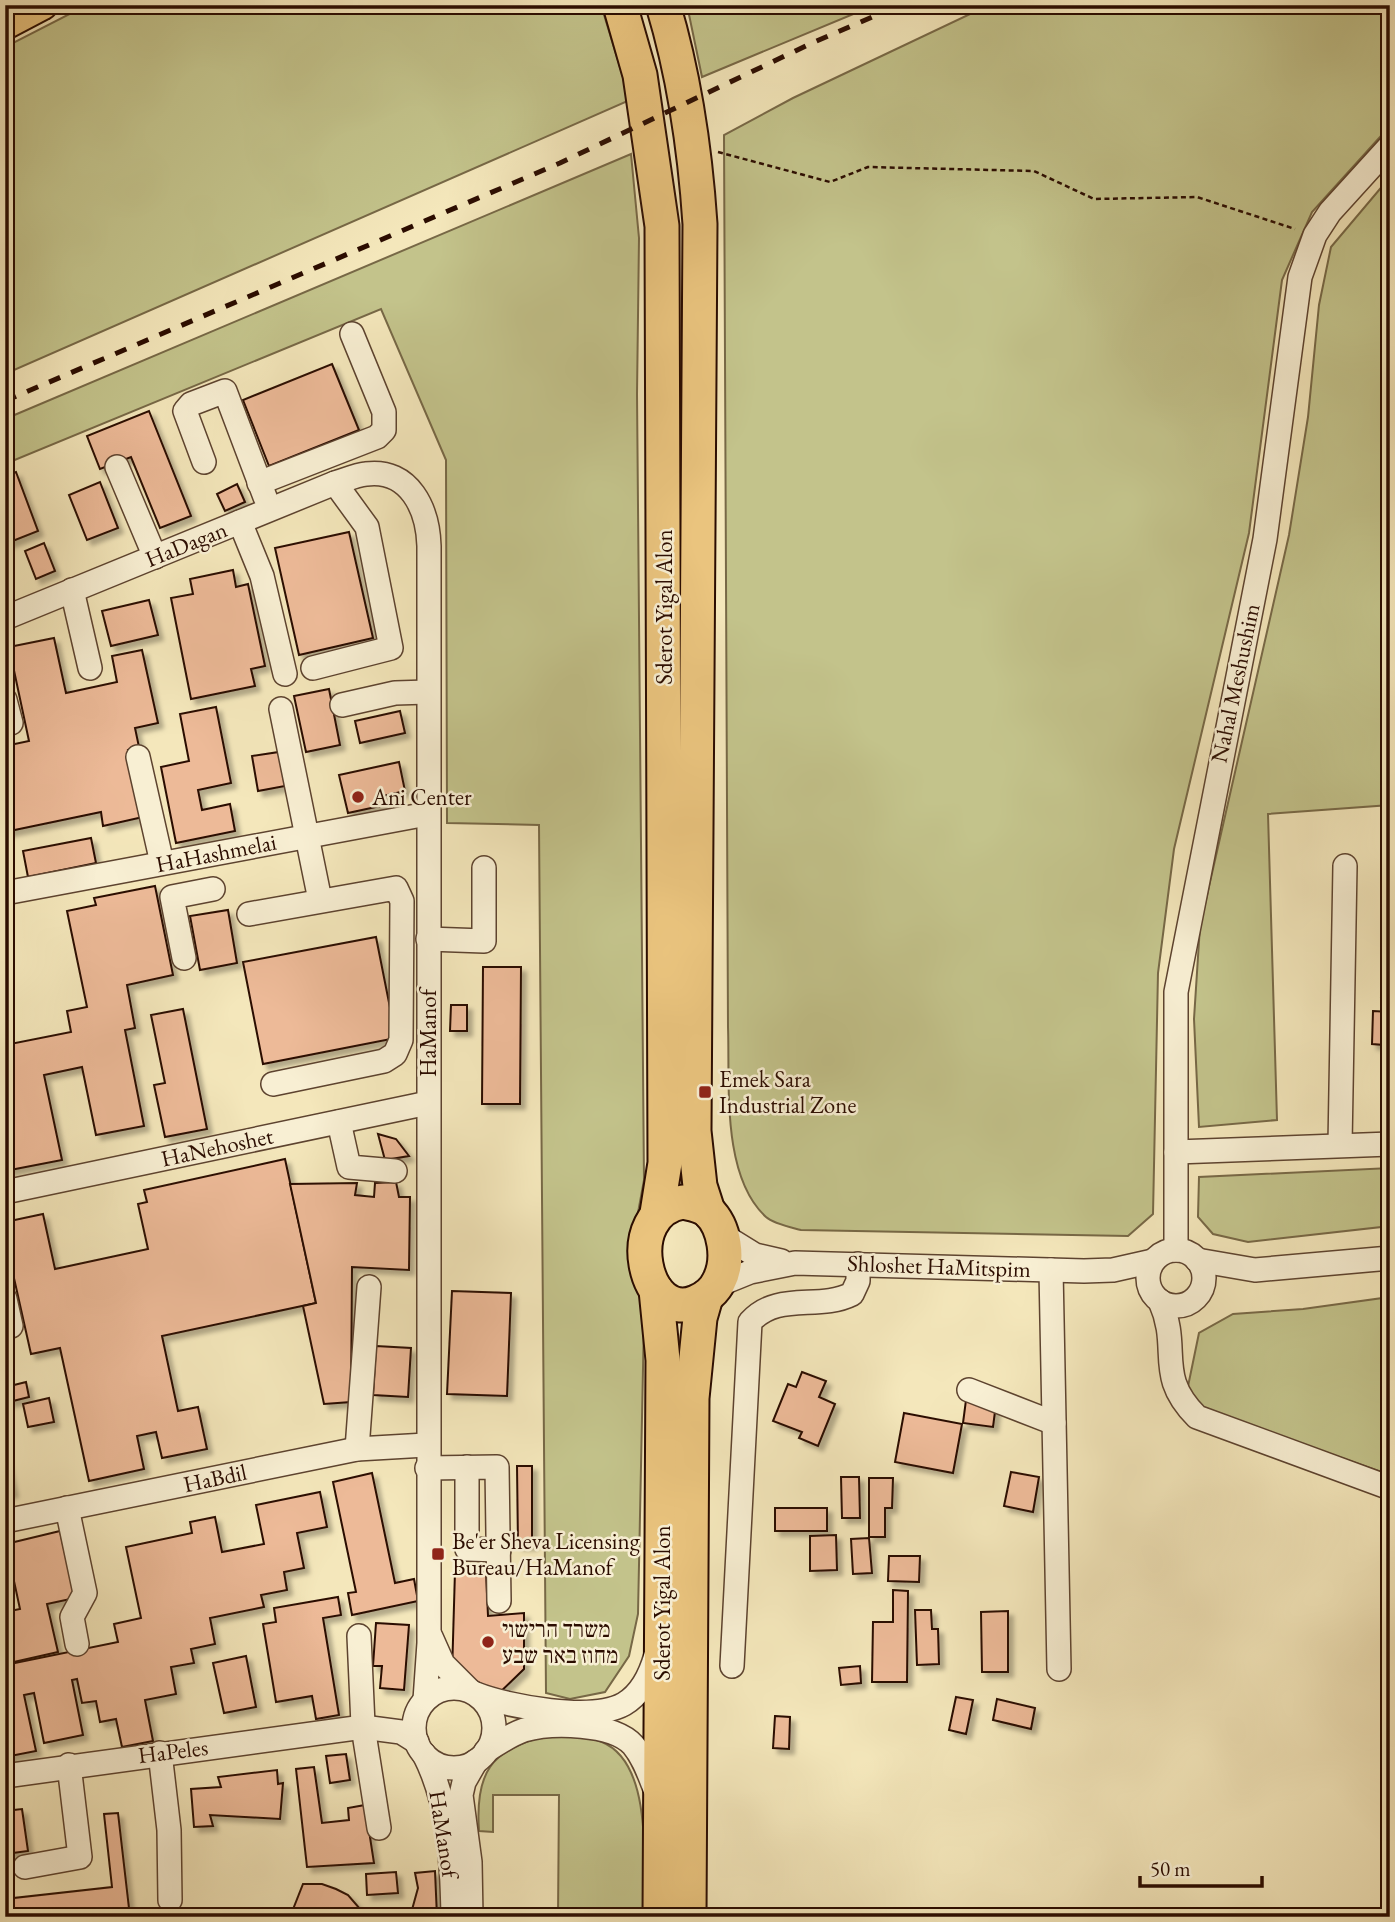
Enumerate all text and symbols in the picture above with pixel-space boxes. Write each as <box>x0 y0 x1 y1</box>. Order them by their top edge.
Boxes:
street label: HaDagan <box>141 514 231 574</box>
street label: Sderot Yigal Alon <box>649 529 679 685</box>
street label: Nahal Meshushim <box>1203 601 1267 765</box>
place label: Ani Center <box>371 782 472 812</box>
marker: Ani Center <box>350 789 366 805</box>
street label: HaHashmelai <box>153 827 279 879</box>
street label: HaManof <box>413 986 443 1077</box>
place label: Emek Sara Industrial Zone <box>719 1064 856 1120</box>
marker: Emek Sara Industrial Zone <box>697 1084 713 1100</box>
street label: HaNehoshet <box>158 1120 276 1173</box>
street label: Shloshet HaMitspim <box>847 1248 1031 1284</box>
street label: HaBdil <box>181 1457 250 1499</box>
street label: Sderot Yigal Alon <box>647 1525 677 1681</box>
place label: Be'er Sheva Licensing Bureau/HaManof <box>452 1526 641 1582</box>
marker: Be'er Sheva Licensing Bureau/HaManof <box>430 1546 446 1562</box>
place label: משרד הרישוי מחוז באר שבע <box>502 1614 618 1670</box>
marker: משרד הרישוי מחוז באר שבע <box>480 1634 496 1650</box>
street label: HaPeles <box>136 1732 210 1770</box>
street label: HaManof <box>422 1788 466 1883</box>
scale bar <box>1140 1845 1262 1889</box>
text: 50 m <box>1150 1855 1191 1882</box>

